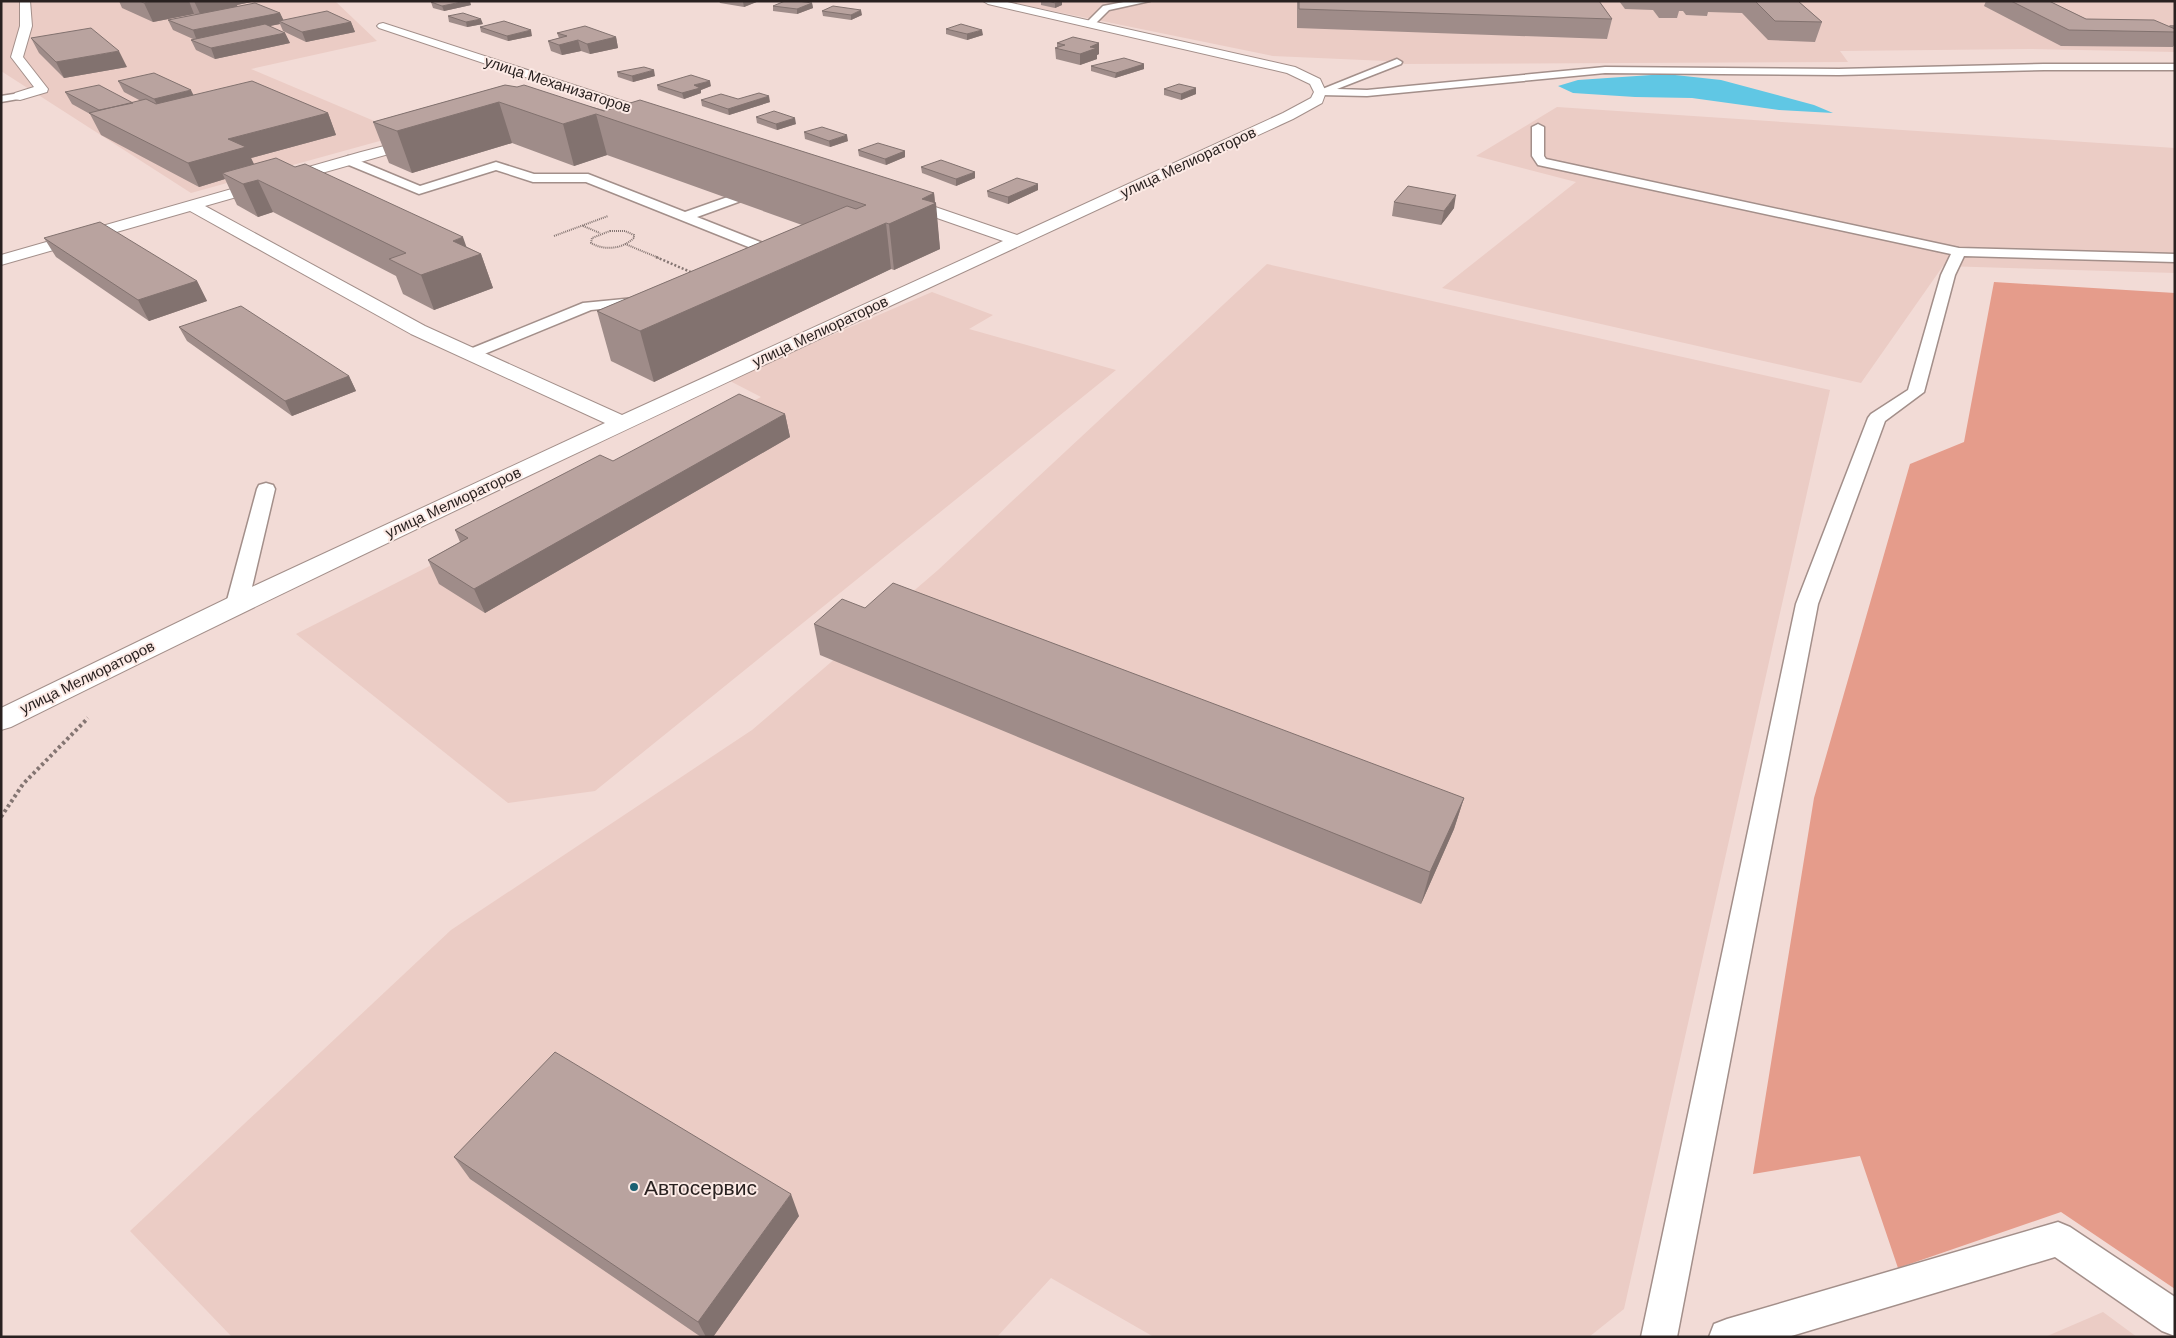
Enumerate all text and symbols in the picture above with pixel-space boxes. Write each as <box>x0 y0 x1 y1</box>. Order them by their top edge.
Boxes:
street label: улица Механизаторов <box>483 52 633 116</box>
street label: улица Мелиораторов <box>1118 123 1258 201</box>
street label: улица Мелиораторов <box>750 292 890 370</box>
street label: улица Мелиораторов <box>383 463 523 541</box>
street label: улица Мелиораторов <box>17 637 157 717</box>
place label: Автосервис <box>644 1176 757 1199</box>
marker: Автосервис <box>628 1181 640 1193</box>

